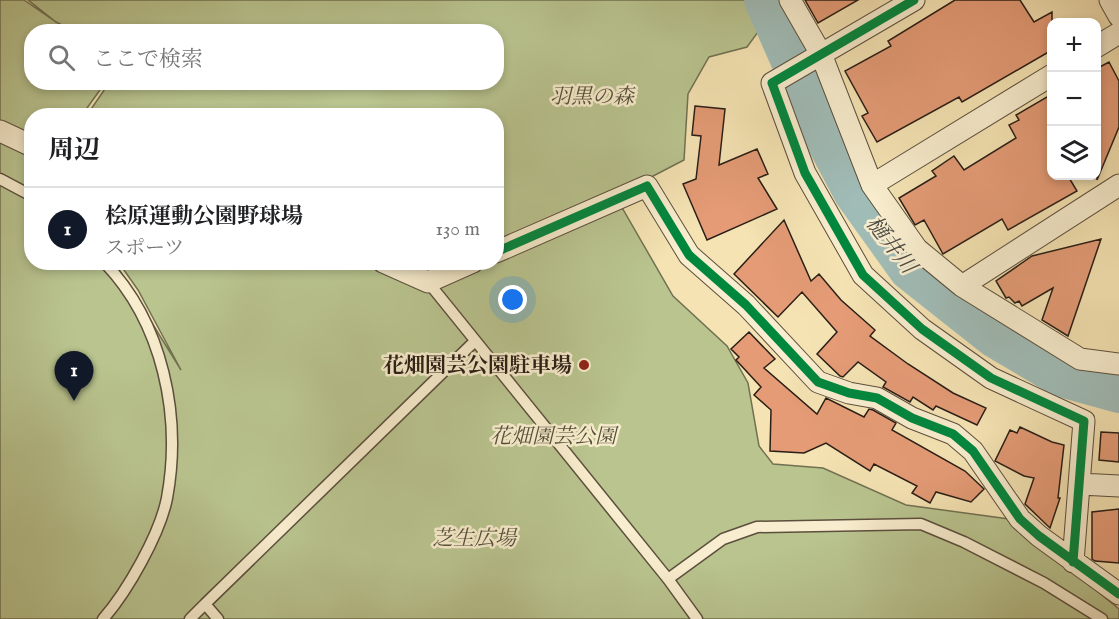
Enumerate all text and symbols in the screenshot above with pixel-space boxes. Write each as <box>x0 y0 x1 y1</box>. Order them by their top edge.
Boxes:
map controls <box>1047 18 1101 180</box>
button: + <box>1047 18 1101 72</box>
search box <box>24 24 504 90</box>
icon: search <box>45 41 78 74</box>
text: ここで検索 <box>93 46 203 74</box>
button: − <box>1047 72 1101 126</box>
park label: 羽黒の森 <box>550 84 636 111</box>
button: layers <box>1047 126 1101 180</box>
text: 周辺 <box>48 134 100 167</box>
text: 桧原運動公園野球場 <box>105 203 303 231</box>
water label: 樋井川 <box>859 211 923 281</box>
text: 1 <box>64 217 71 242</box>
text: 130 m <box>435 217 480 242</box>
text: スポーツ <box>105 236 184 261</box>
your location <box>498 285 527 314</box>
pin: 1 <box>54 352 94 401</box>
place label: 花畑園芸公園駐車場 <box>383 353 572 380</box>
marker: 花畑園芸公園駐車場 <box>577 358 591 372</box>
park label: 花畑園芸公園 <box>490 424 619 451</box>
park label: 芝生広場 <box>432 526 518 553</box>

